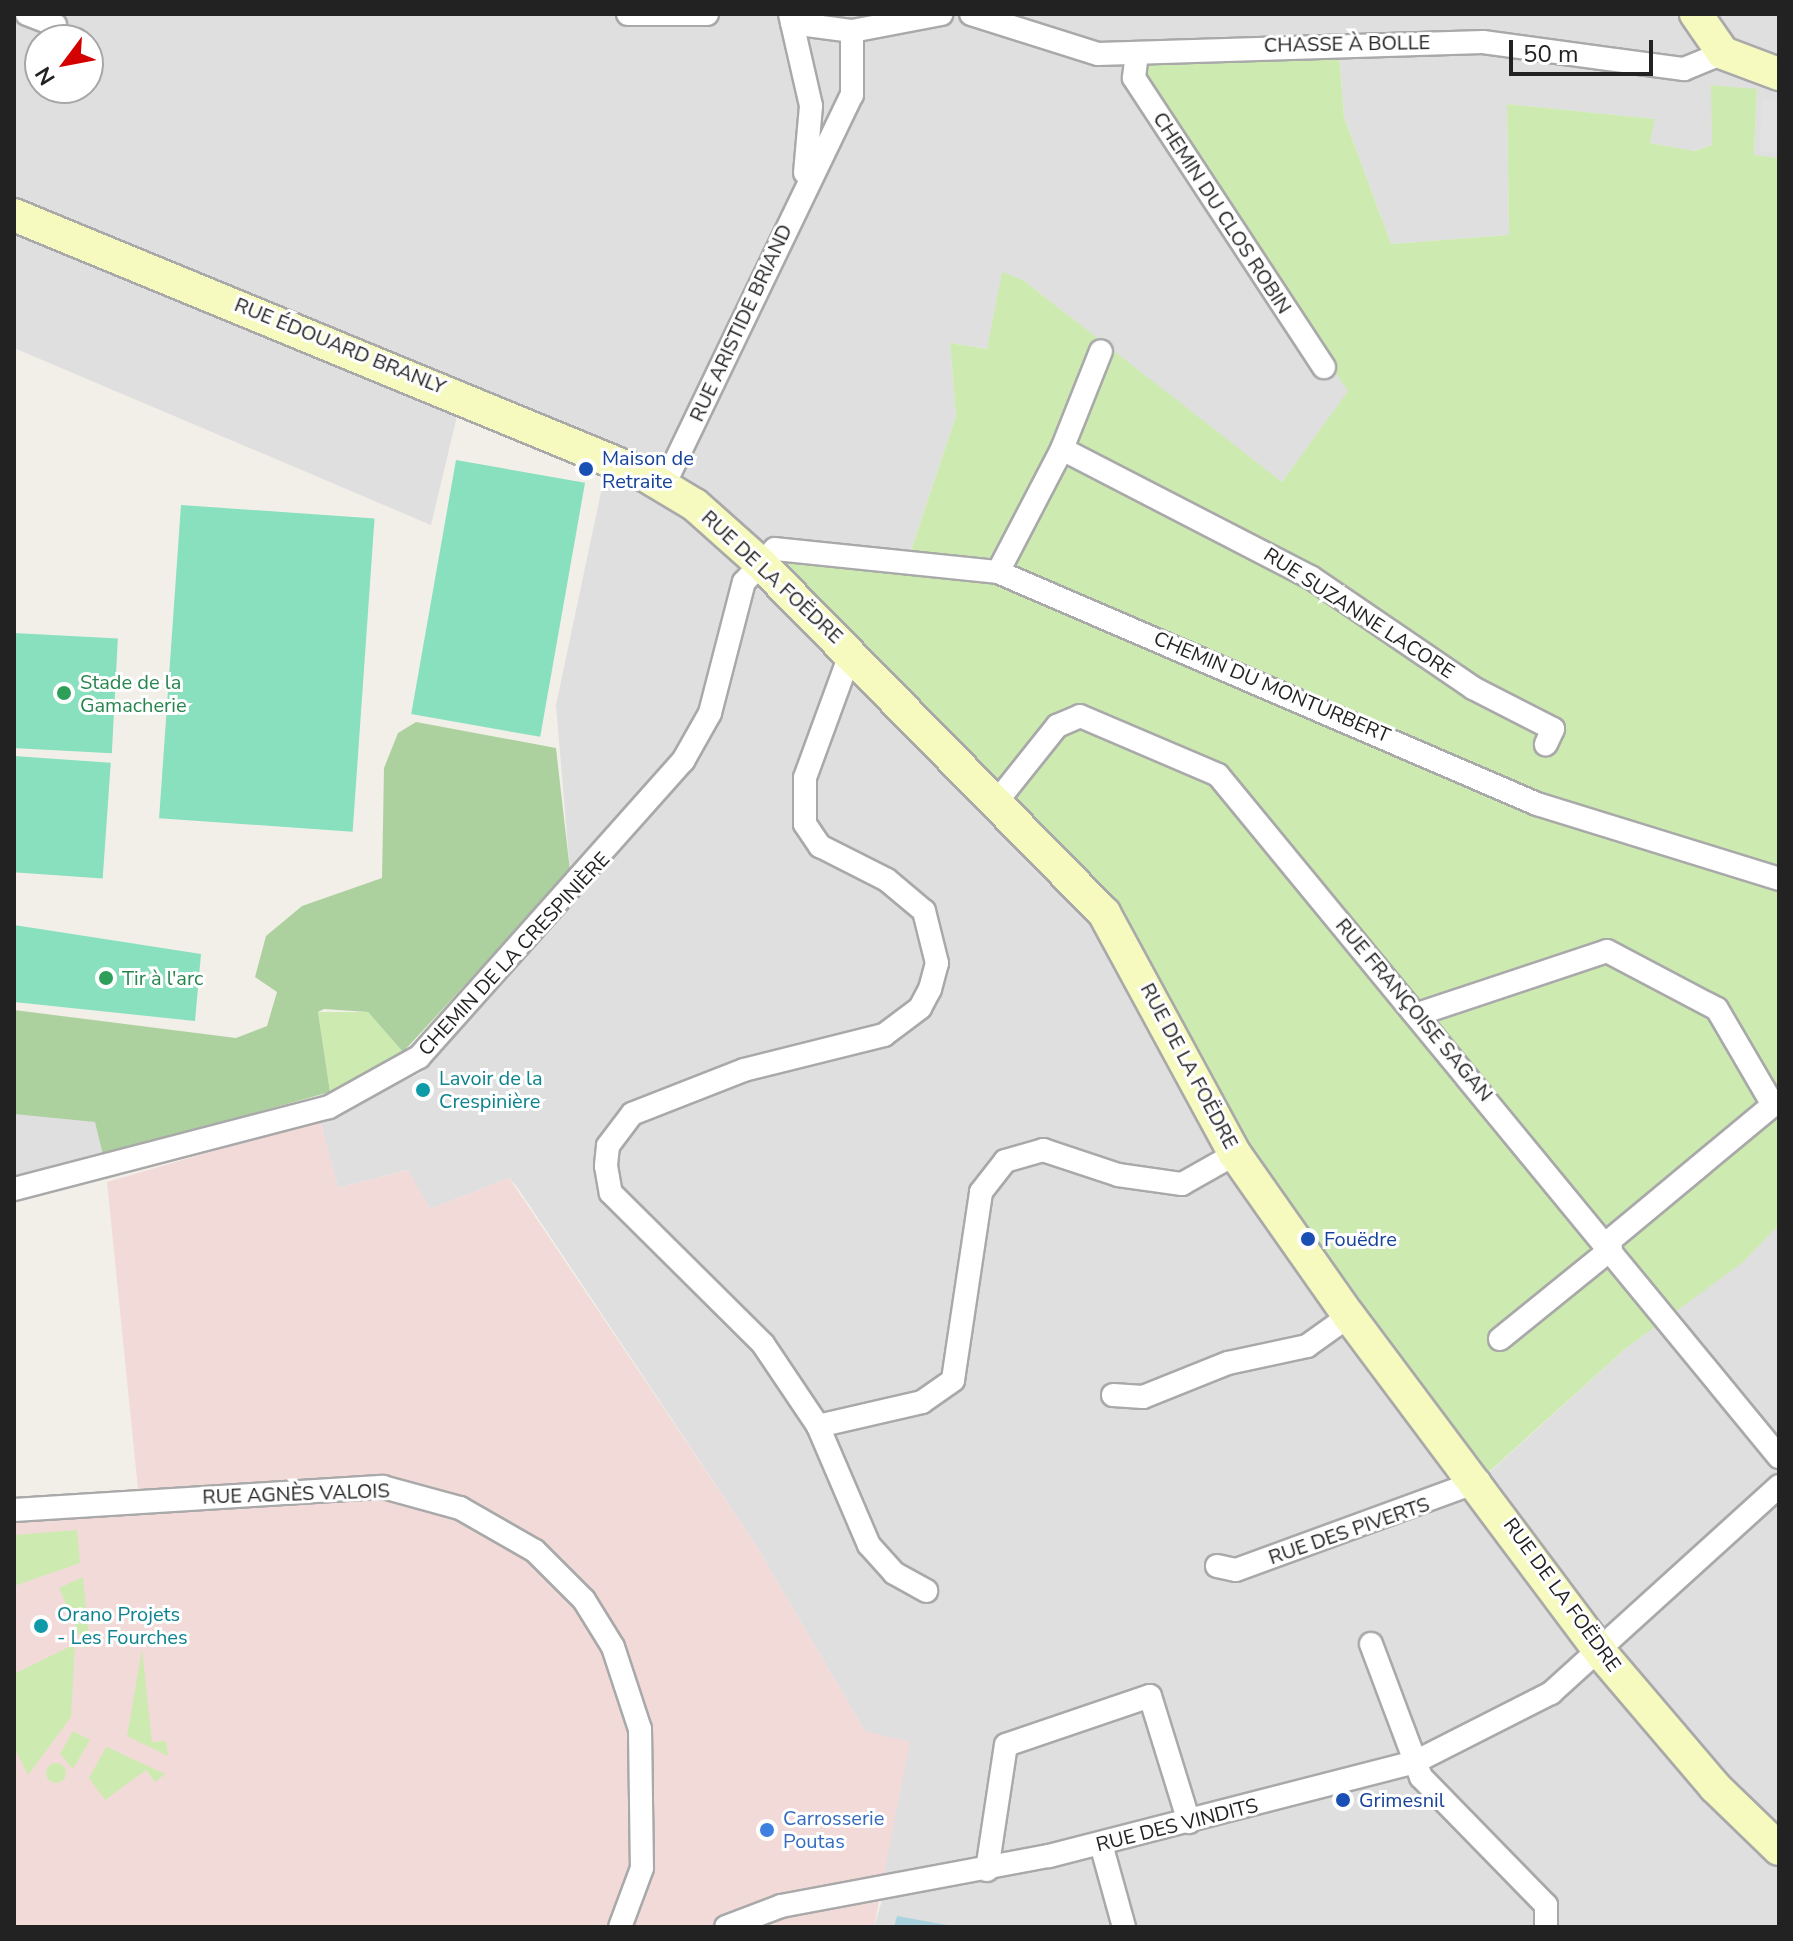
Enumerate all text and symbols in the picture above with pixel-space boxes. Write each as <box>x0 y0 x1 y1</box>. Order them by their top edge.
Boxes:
north arrow <box>24 24 104 104</box>
scale bar <box>1513 24 1657 74</box>
street label: CHASSE À BOLLE <box>1264 31 1430 57</box>
text: 50 m <box>1523 38 1579 70</box>
text: N <box>28 61 62 91</box>
street label: CHEMIN DU CLOS ROBIN <box>1148 108 1296 318</box>
street label: RUE ARISTIDE BRIAND <box>685 221 797 425</box>
street label: RUE ÉDOUARD BRANLY <box>231 293 449 399</box>
place label: Maison de Retraite <box>602 446 694 493</box>
marker: Maison de Retraite <box>577 460 595 478</box>
street label: RUE DE LA FOËDRE <box>697 505 847 649</box>
street label: RUE SUZANNE LACORE <box>1259 542 1459 684</box>
street label: CHEMIN DU MONTURBERT <box>1150 626 1394 748</box>
place label: Stade de la Gamacherie <box>80 670 187 717</box>
marker: Stade de la Gamacherie <box>55 684 73 702</box>
street label: CHEMIN DE LA CRESPINIÈRE <box>413 847 615 1061</box>
street label: RUE FRANÇOISE SAGAN <box>1330 914 1498 1106</box>
place label: Tir à l'arc <box>122 966 203 990</box>
marker: Tir à l'arc <box>97 969 115 987</box>
street label: RUE DE LA FOËDRE <box>1135 979 1243 1153</box>
place label: Lavoir de la Crespinière <box>439 1066 543 1113</box>
marker: Lavoir de la Crespinière <box>414 1081 432 1099</box>
place label: Fouëdre <box>1324 1227 1397 1251</box>
marker: Fouëdre <box>1299 1230 1317 1248</box>
street label: RUE AGNÈS VALOIS <box>202 1479 390 1509</box>
street label: RUE DES PIVERTS <box>1265 1492 1433 1570</box>
street label: RUE DE LA FOËDRE <box>1498 1513 1626 1677</box>
place label: Orano Projets - Les Fourches <box>57 1602 188 1649</box>
marker: Orano Projets - Les Fourches <box>32 1617 50 1635</box>
place label: Grimesnil <box>1359 1788 1445 1812</box>
marker: Grimesnil <box>1334 1791 1352 1809</box>
street label: RUE DES VINDITS <box>1094 1793 1260 1857</box>
place label: Carrosserie Poutas <box>783 1806 884 1853</box>
marker: Carrosserie Poutas <box>758 1821 776 1839</box>

